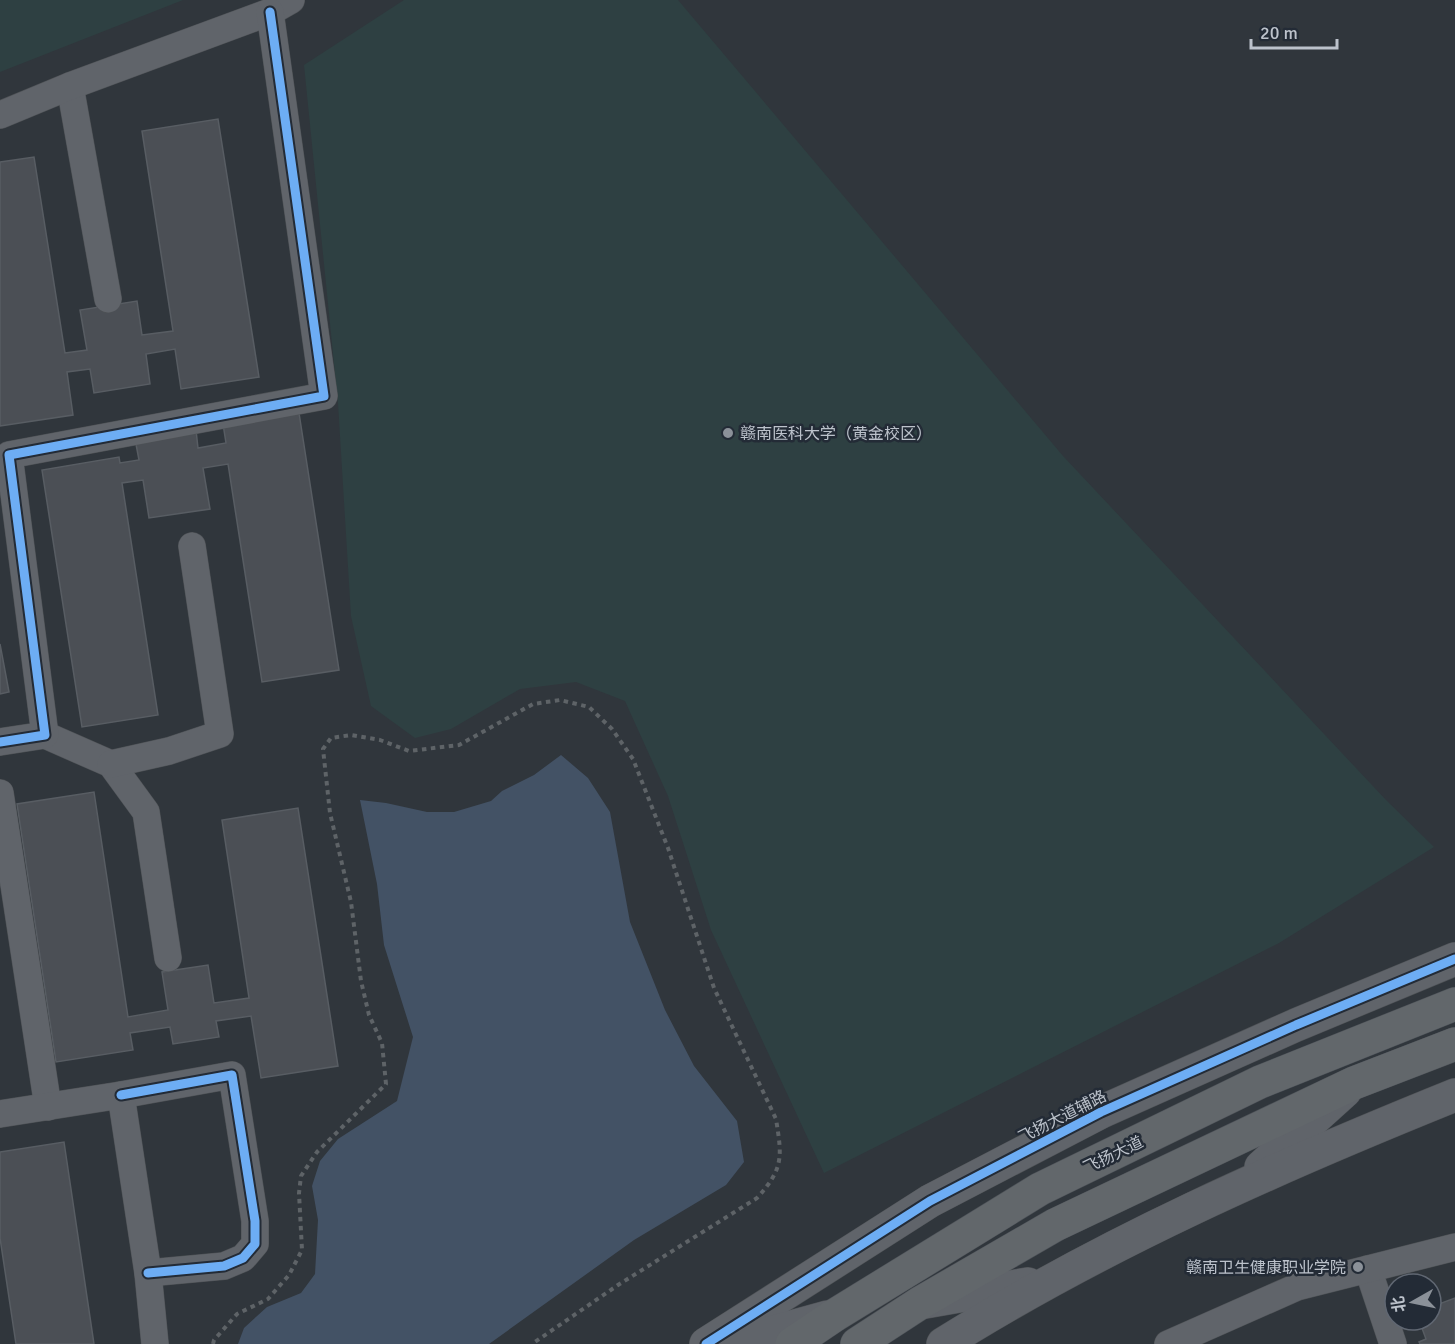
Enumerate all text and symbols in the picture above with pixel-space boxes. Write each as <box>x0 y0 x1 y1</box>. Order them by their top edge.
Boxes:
scale bar <box>1251 12 1336 50</box>
text: 20 m <box>1260 22 1298 44</box>
place label: 赣南医科大学（黄金校区） <box>740 424 932 444</box>
marker: 赣南医科大学（黄金校区） <box>721 426 735 440</box>
street label: 飞扬大道辅路 <box>1015 1086 1110 1148</box>
street label: 飞扬大道 <box>1080 1132 1147 1178</box>
place label: 赣南卫生健康职业学院 <box>1186 1258 1346 1278</box>
marker: 赣南卫生健康职业学院 <box>1351 1260 1365 1274</box>
north arrow <box>1383 1272 1443 1332</box>
text: 北 <box>1388 1295 1410 1314</box>

